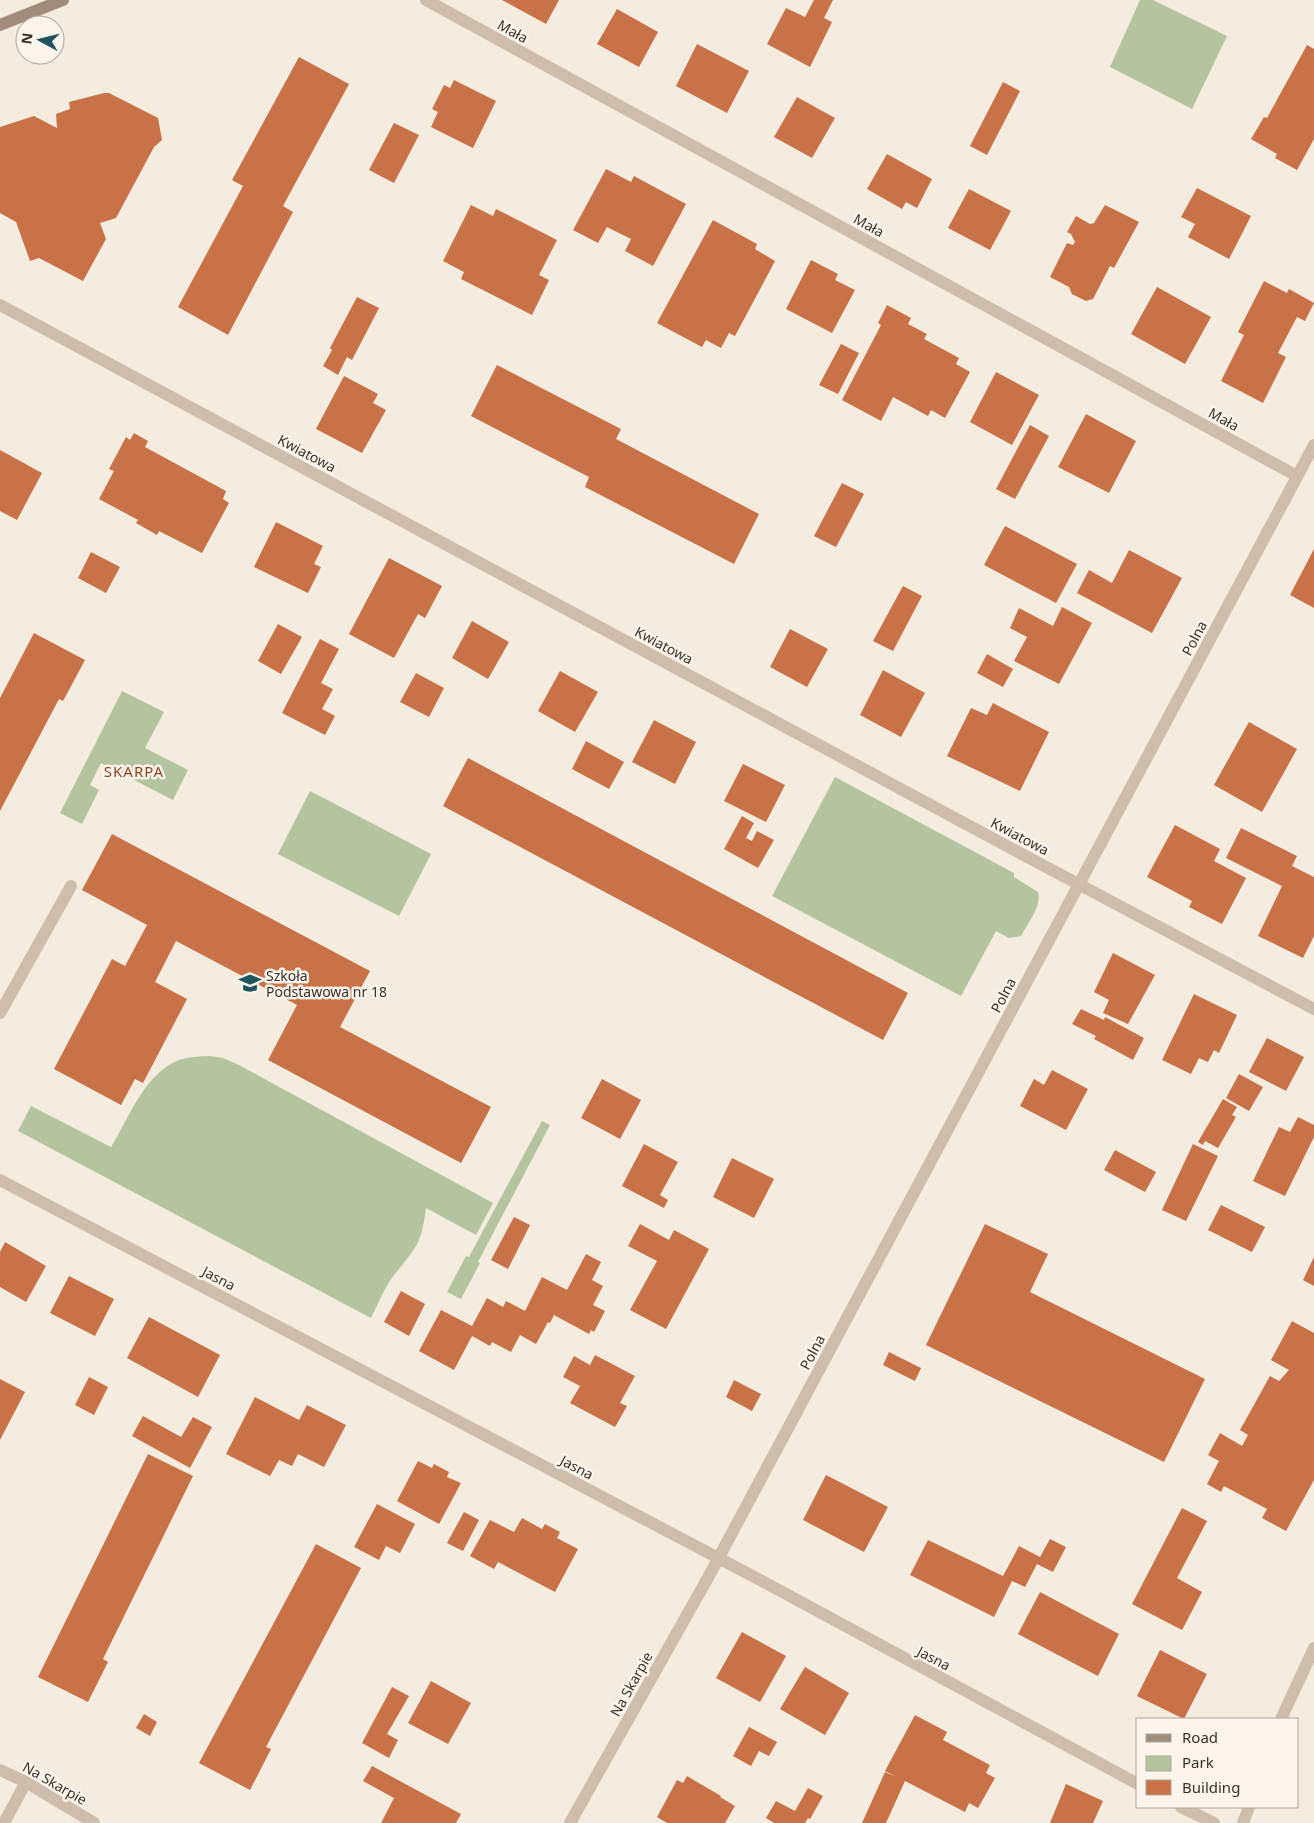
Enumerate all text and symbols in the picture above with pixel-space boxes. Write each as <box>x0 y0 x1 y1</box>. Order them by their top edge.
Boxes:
north arrow <box>15 15 65 65</box>
street label: Mała <box>494 15 532 47</box>
text: N <box>16 32 37 45</box>
street label: Mała <box>850 209 888 241</box>
street label: Mała <box>1205 403 1243 435</box>
street label: Kwiatowa <box>275 430 339 476</box>
street label: Polna <box>1177 617 1211 659</box>
street label: Kwiatowa <box>632 622 696 668</box>
district label: SKARPA <box>104 761 164 781</box>
street label: Kwiatowa <box>988 813 1052 859</box>
place label: Szkoła Podstawowa nr 18 <box>266 966 387 1001</box>
school or university icon: Szkoła Podstawowa nr 18 <box>237 970 263 996</box>
street label: Polna <box>986 974 1020 1016</box>
street label: Jasna <box>197 1260 239 1295</box>
street label: Polna <box>795 1331 829 1373</box>
street label: Jasna <box>555 1449 597 1484</box>
street label: Jasna <box>912 1640 954 1675</box>
street label: Na Skarpie <box>605 1648 657 1720</box>
legend <box>1136 1718 1299 1808</box>
text: Road <box>1182 1727 1218 1747</box>
text: Park <box>1182 1752 1214 1772</box>
street label: Na Skarpie <box>19 1757 91 1809</box>
text: Building <box>1182 1777 1240 1797</box>

